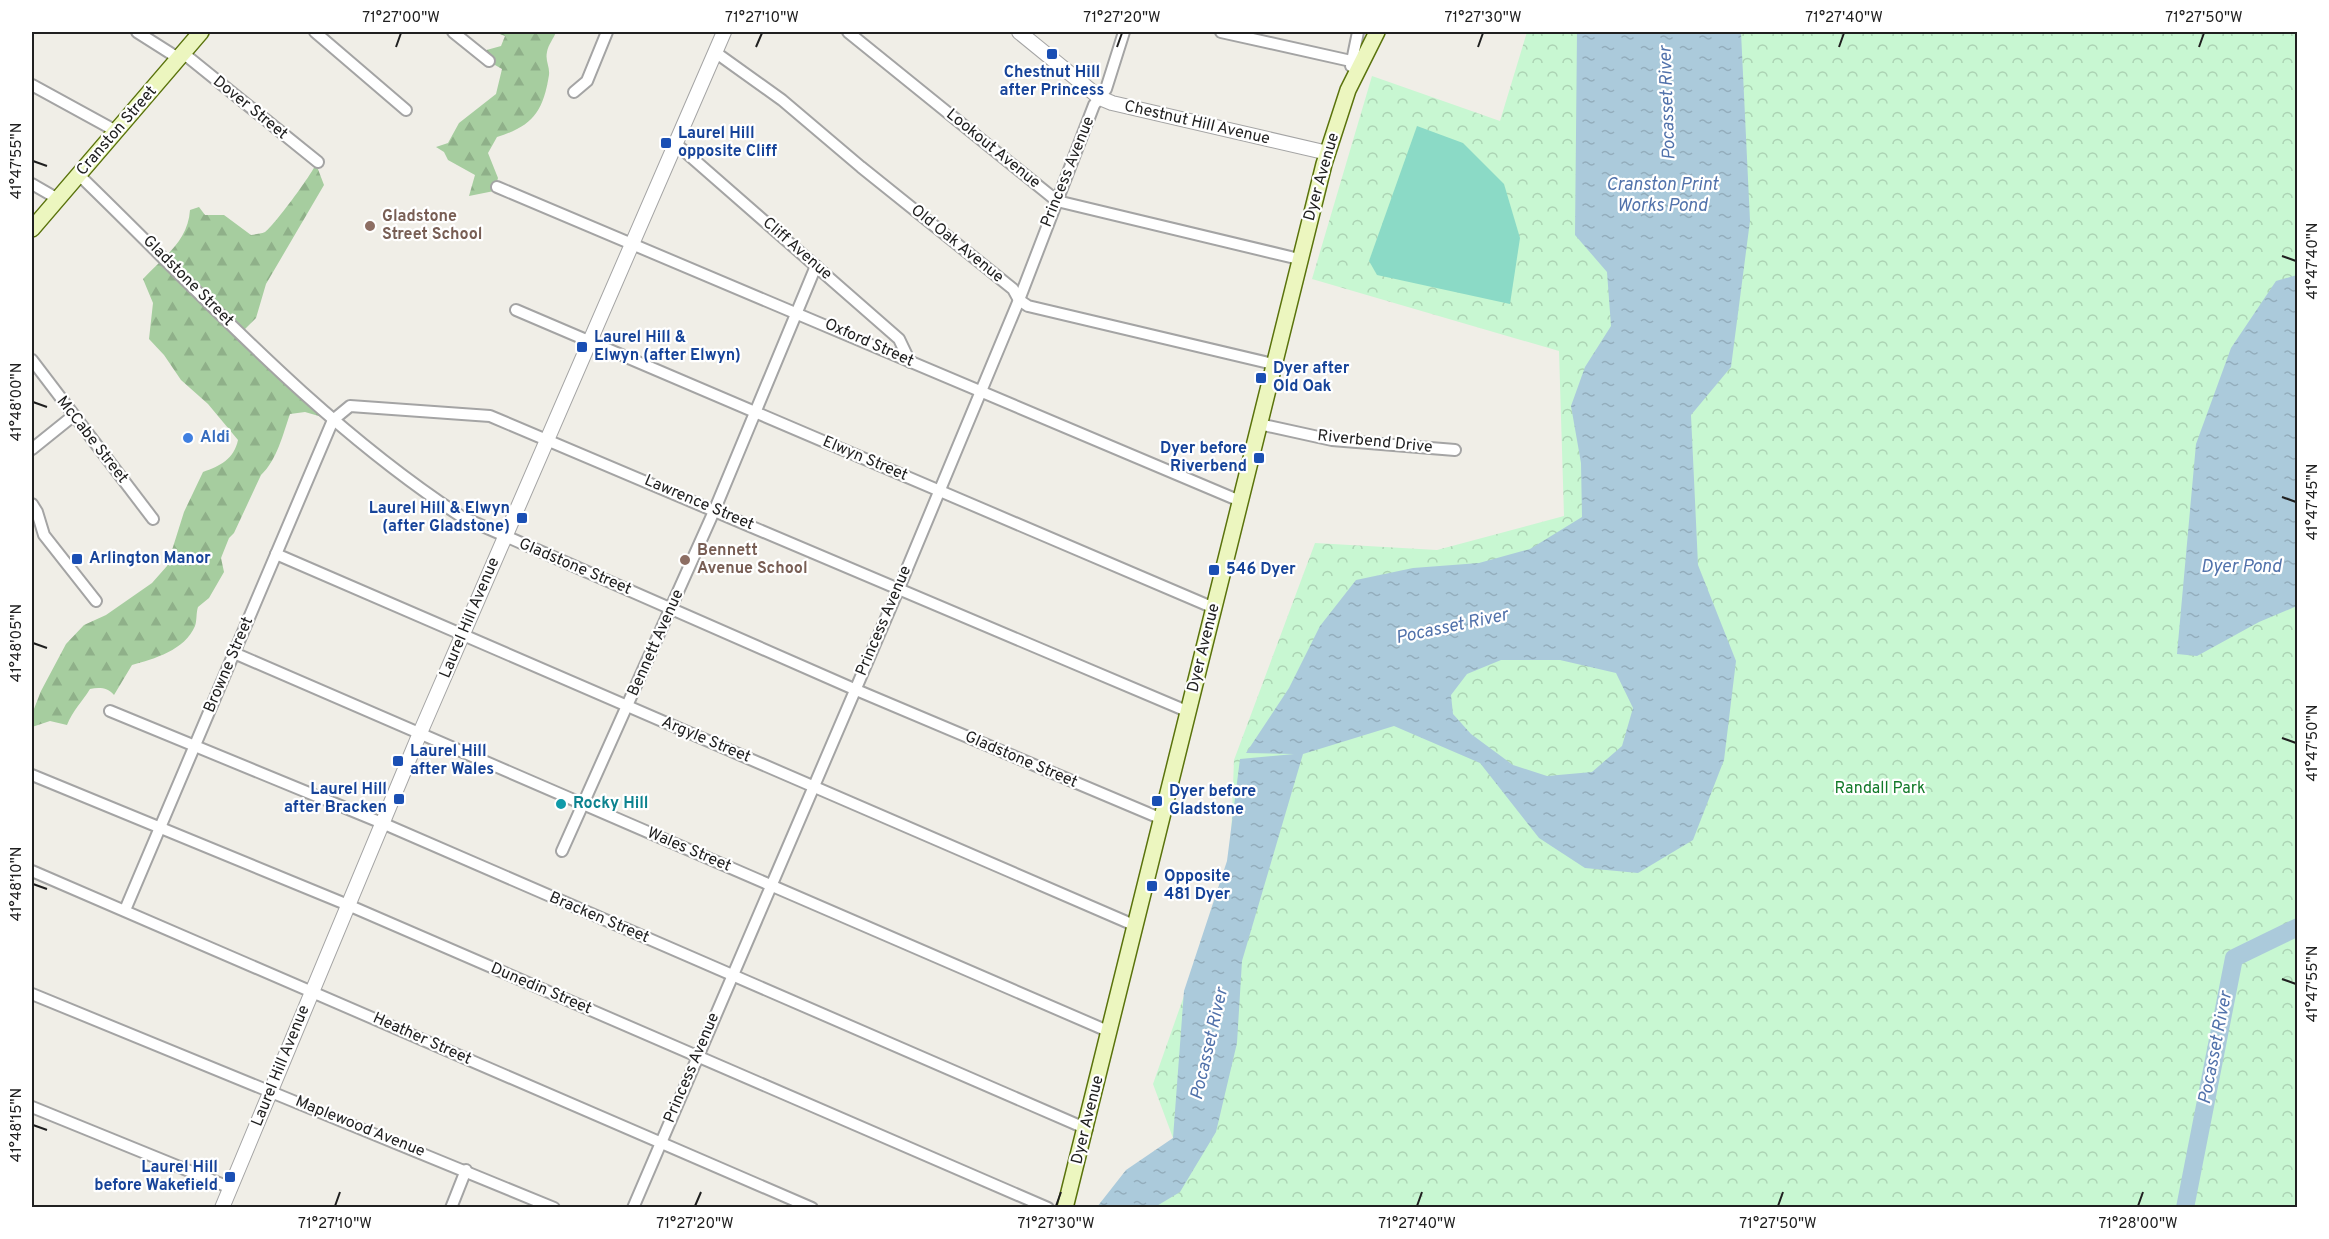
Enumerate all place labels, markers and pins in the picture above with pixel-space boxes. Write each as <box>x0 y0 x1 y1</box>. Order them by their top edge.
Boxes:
marker: Chestnut Hill after Princess <box>1045 47 1059 61</box>
place label: Chestnut Hill after Princess <box>1000 63 1105 101</box>
place label: Laurel Hill opposite Cliff <box>678 124 777 162</box>
marker: Laurel Hill opposite Cliff <box>659 136 673 150</box>
place label: Gladstone Street School <box>382 207 482 245</box>
marker: Gladstone Street School <box>363 219 377 233</box>
place label: Laurel Hill & Elwyn (after Elwyn) <box>594 328 741 366</box>
marker: Laurel Hill & Elwyn (after Elwyn) <box>575 340 589 354</box>
place label: Dyer after Old Oak <box>1273 359 1350 397</box>
marker: Dyer after Old Oak <box>1254 371 1268 385</box>
place label: Aldi <box>200 428 230 448</box>
marker: Aldi <box>181 431 195 445</box>
place label: Dyer before Riverbend <box>1160 439 1247 477</box>
marker: Dyer before Riverbend <box>1252 451 1266 465</box>
place label: Laurel Hill & Elwyn (after Gladstone) <box>369 499 510 537</box>
marker: Laurel Hill & Elwyn (after Gladstone) <box>515 511 529 525</box>
place label: Bennett Avenue School <box>697 541 808 579</box>
place label: Arlington Manor <box>89 549 211 569</box>
marker: Arlington Manor <box>70 552 84 566</box>
marker: Bennett Avenue School <box>678 553 692 567</box>
place label: 546 Dyer <box>1226 560 1296 580</box>
marker: 546 Dyer <box>1207 563 1221 577</box>
place label: Laurel Hill after Wales <box>410 742 494 780</box>
marker: Laurel Hill after Wales <box>391 754 405 768</box>
place label: Laurel Hill after Bracken <box>284 780 387 818</box>
place label: Dyer before Gladstone <box>1169 782 1256 820</box>
marker: Laurel Hill after Bracken <box>392 792 406 806</box>
place label: Rocky Hill <box>573 794 649 814</box>
marker: Dyer before Gladstone <box>1150 794 1164 808</box>
marker: Rocky Hill <box>554 797 568 811</box>
place label: Opposite 481 Dyer <box>1164 867 1231 905</box>
marker: Opposite 481 Dyer <box>1145 879 1159 893</box>
place label: Laurel Hill before Wakefield <box>94 1158 218 1196</box>
marker: Laurel Hill before Wakefield <box>223 1170 237 1184</box>

